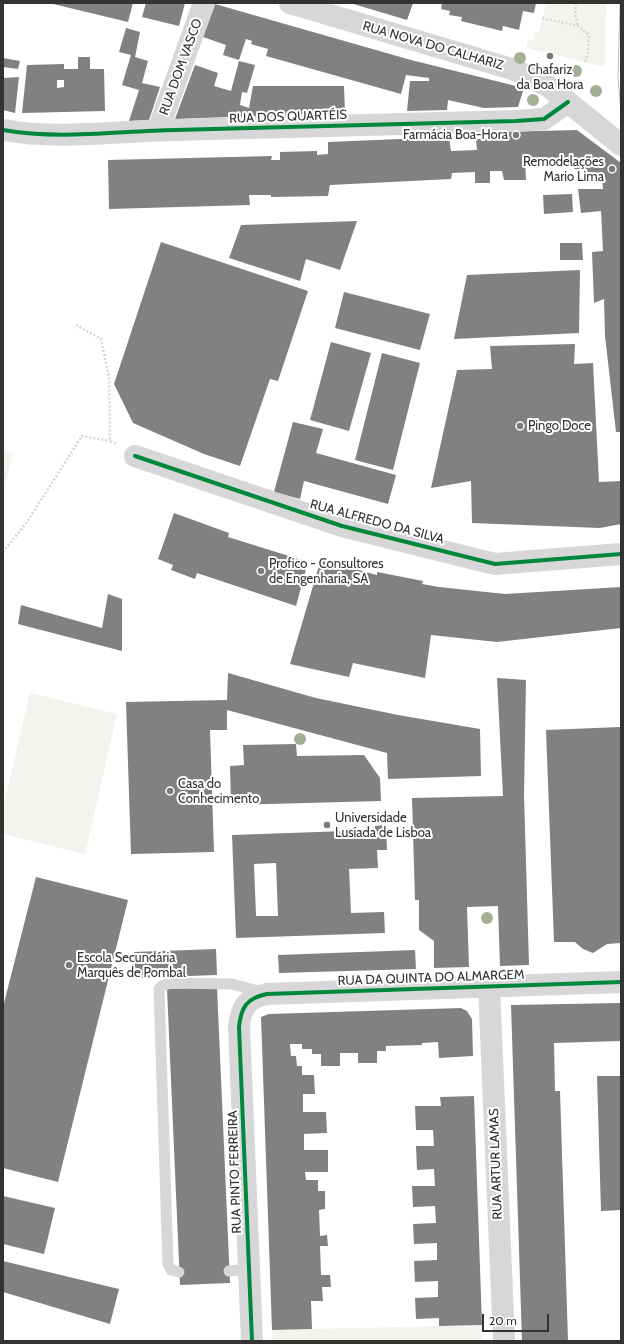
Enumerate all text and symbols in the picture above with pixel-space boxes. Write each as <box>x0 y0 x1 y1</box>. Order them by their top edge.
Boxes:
street label: RUA DOM VASCO <box>156 17 206 117</box>
street label: RUA NOVA DO CALHARIZ <box>361 18 505 74</box>
marker: Chafariz da Boa Hora <box>545 51 555 61</box>
place label: Chafariz da Boa Hora <box>517 62 583 93</box>
street label: RUA DOS QUARTÉIS <box>229 107 347 127</box>
place label: Farmácia Boa-Hora <box>403 127 508 143</box>
marker: Farmácia Boa-Hora <box>511 130 521 140</box>
place label: Remodelações Mario Lima <box>523 154 604 185</box>
marker: Remodelações Mario Lima <box>607 164 617 174</box>
place label: Pingo Doce <box>528 418 591 434</box>
marker: Pingo Doce <box>515 421 525 431</box>
street label: RUA ALFREDO DA SILVA <box>308 497 446 547</box>
place label: Profico - Consultores de Engenharia, SA <box>269 556 384 587</box>
marker: Profico - Consultores de Engenharia, SA <box>256 566 266 576</box>
place label: Casa do Conhecimento <box>178 776 259 807</box>
marker: Casa do Conhecimento <box>165 786 175 796</box>
place label: Universidade Lusíada de Lisboa <box>335 810 431 841</box>
marker: Universidade Lusíada de Lisboa <box>322 820 332 830</box>
place label: Escola Secundária Marquês de Pombal <box>77 950 186 981</box>
marker: Escola Secundária Marquês de Pombal <box>64 960 74 970</box>
street label: RUA DA QUINTA DO ALMARGEM <box>337 967 525 989</box>
street label: RUA ARTUR LAMAS <box>486 1108 506 1220</box>
street label: RUA PINTO FERREIRA <box>225 1110 245 1234</box>
scale bar <box>484 1306 551 1332</box>
text: 20 m <box>489 1313 517 1328</box>

